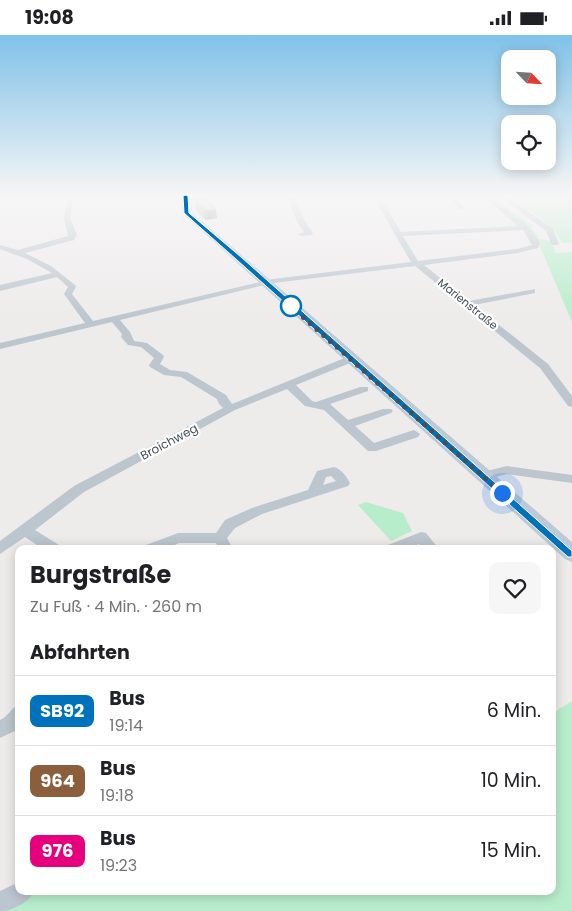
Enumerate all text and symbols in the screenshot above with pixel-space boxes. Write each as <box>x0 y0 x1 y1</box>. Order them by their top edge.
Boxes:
text: 19:08 <box>25 4 74 31</box>
north arrow <box>501 50 556 105</box>
map controls <box>501 50 556 170</box>
button: locate <box>501 115 556 170</box>
street label: Marienstraße <box>435 275 502 333</box>
unlabelled marker <box>280 295 302 317</box>
street label: Broichweg <box>137 419 200 464</box>
your location <box>490 481 515 506</box>
text: Burgstraße <box>30 558 171 591</box>
button: heart <box>489 562 541 614</box>
text: Zu Fuß · 4 Min. · 260 m <box>30 595 202 618</box>
text: Abfahrten <box>30 639 130 666</box>
text: Bus <box>109 685 145 712</box>
text: 6 Min. <box>487 697 541 724</box>
text: SB92 <box>40 698 84 723</box>
text: 19:14 <box>109 714 143 737</box>
text: Bus <box>100 755 136 782</box>
text: 10 Min. <box>481 767 541 794</box>
text: 964 <box>40 768 75 793</box>
text: 19:18 <box>100 784 134 807</box>
text: Bus <box>100 825 136 852</box>
text: 15 Min. <box>481 837 541 864</box>
text: 976 <box>41 838 74 863</box>
text: 19:23 <box>100 854 137 877</box>

